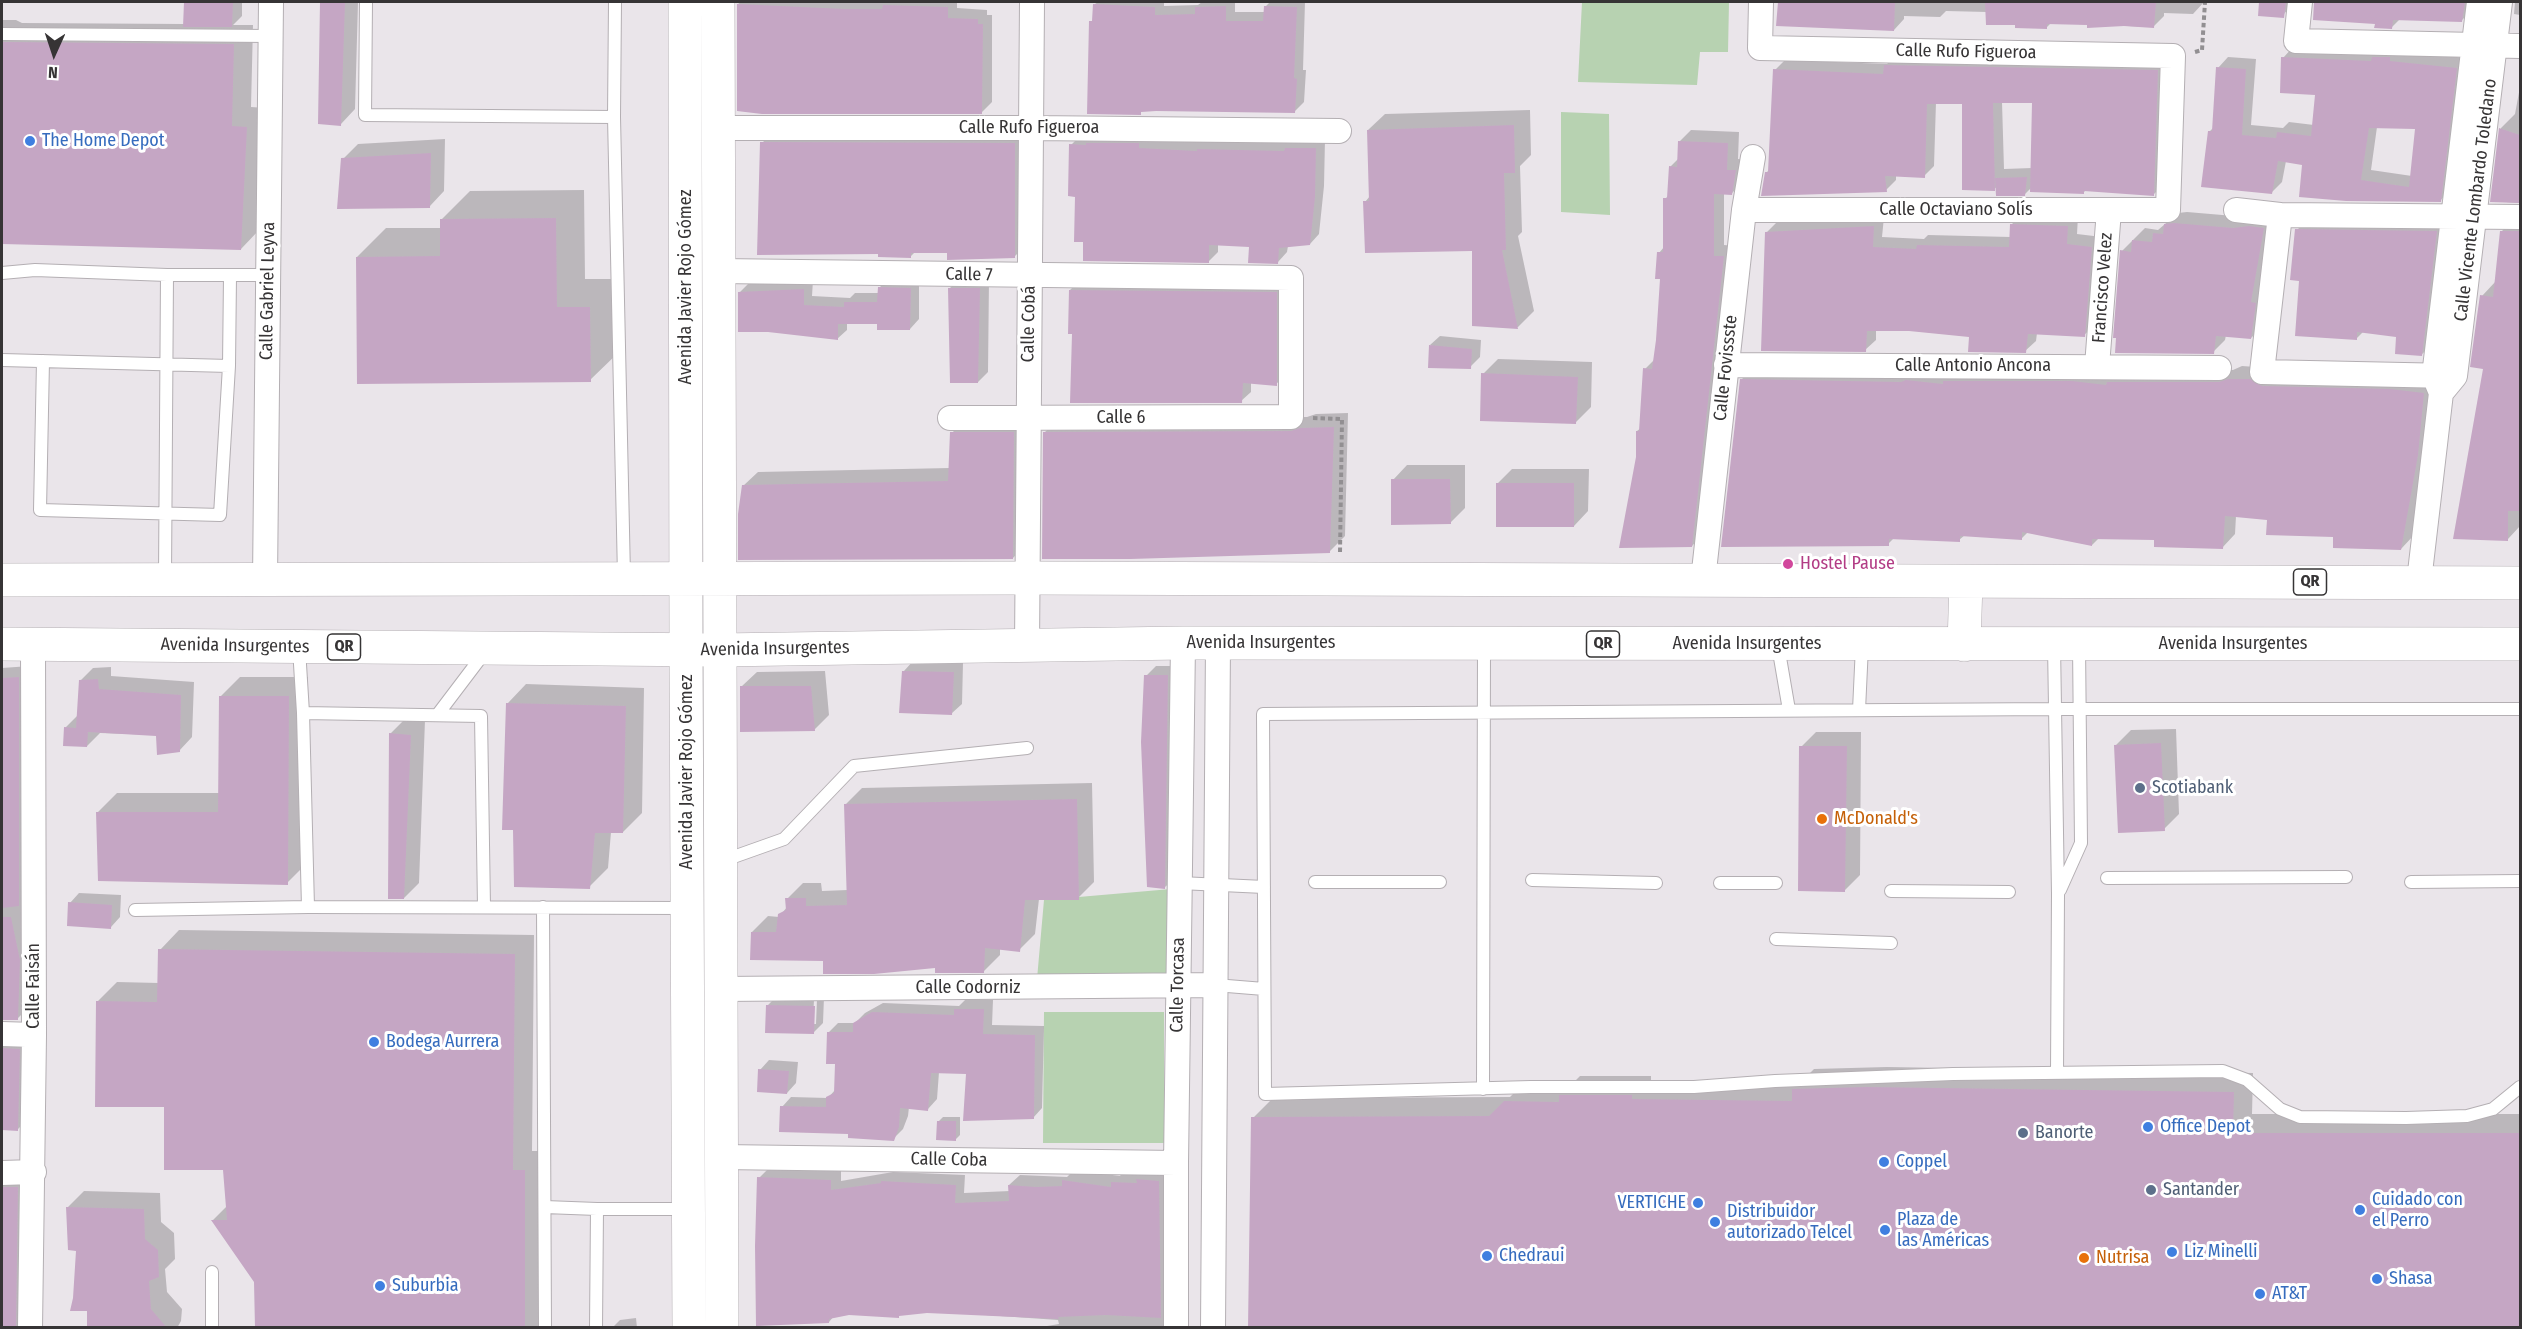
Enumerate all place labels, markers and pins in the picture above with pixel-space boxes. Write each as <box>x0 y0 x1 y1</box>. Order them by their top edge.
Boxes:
place label: The Home Depot <box>42 130 165 152</box>
marker: The Home Depot <box>23 134 37 148</box>
place label: Hostel Pause <box>1800 553 1895 575</box>
marker: Hostel Pause <box>1781 557 1795 571</box>
place label: Scotiabank <box>2152 777 2233 799</box>
marker: Scotiabank <box>2133 781 2147 795</box>
place label: McDonald's <box>1834 808 1918 830</box>
marker: McDonald's <box>1815 812 1829 826</box>
place label: Bodega Aurrera <box>386 1031 499 1053</box>
marker: Bodega Aurrera <box>367 1035 381 1049</box>
place label: Office Depot <box>2160 1116 2251 1138</box>
marker: Office Depot <box>2141 1120 2155 1134</box>
place label: Banorte <box>2035 1122 2093 1144</box>
marker: Banorte <box>2016 1126 2030 1140</box>
place label: Coppel <box>1896 1151 1947 1173</box>
marker: Coppel <box>1877 1155 1891 1169</box>
place label: Santander <box>2163 1179 2239 1201</box>
marker: Santander <box>2144 1183 2158 1197</box>
place label: Cuidado con el Perro <box>2372 1189 2463 1232</box>
place label: VERTICHE <box>1617 1192 1686 1214</box>
marker: VERTICHE <box>1691 1196 1705 1210</box>
place label: Distribuidor autorizado Telcel <box>1727 1201 1852 1244</box>
marker: Cuidado con el Perro <box>2353 1203 2367 1217</box>
place label: Plaza de las Américas <box>1897 1209 1989 1252</box>
marker: Distribuidor autorizado Telcel <box>1708 1215 1722 1229</box>
marker: Plaza de las Américas <box>1878 1223 1892 1237</box>
place label: Liz Minelli <box>2184 1241 2258 1263</box>
place label: Chedraui <box>1499 1245 1564 1267</box>
marker: Liz Minelli <box>2165 1245 2179 1259</box>
place label: Nutrisa <box>2096 1247 2149 1269</box>
marker: Chedraui <box>1480 1249 1494 1263</box>
marker: Nutrisa <box>2077 1251 2091 1265</box>
place label: Shasa <box>2389 1268 2432 1290</box>
marker: Shasa <box>2370 1272 2384 1286</box>
place label: Suburbia <box>392 1275 459 1297</box>
marker: Suburbia <box>373 1279 387 1293</box>
place label: AT&T <box>2272 1283 2307 1305</box>
marker: AT&T <box>2253 1287 2267 1301</box>

